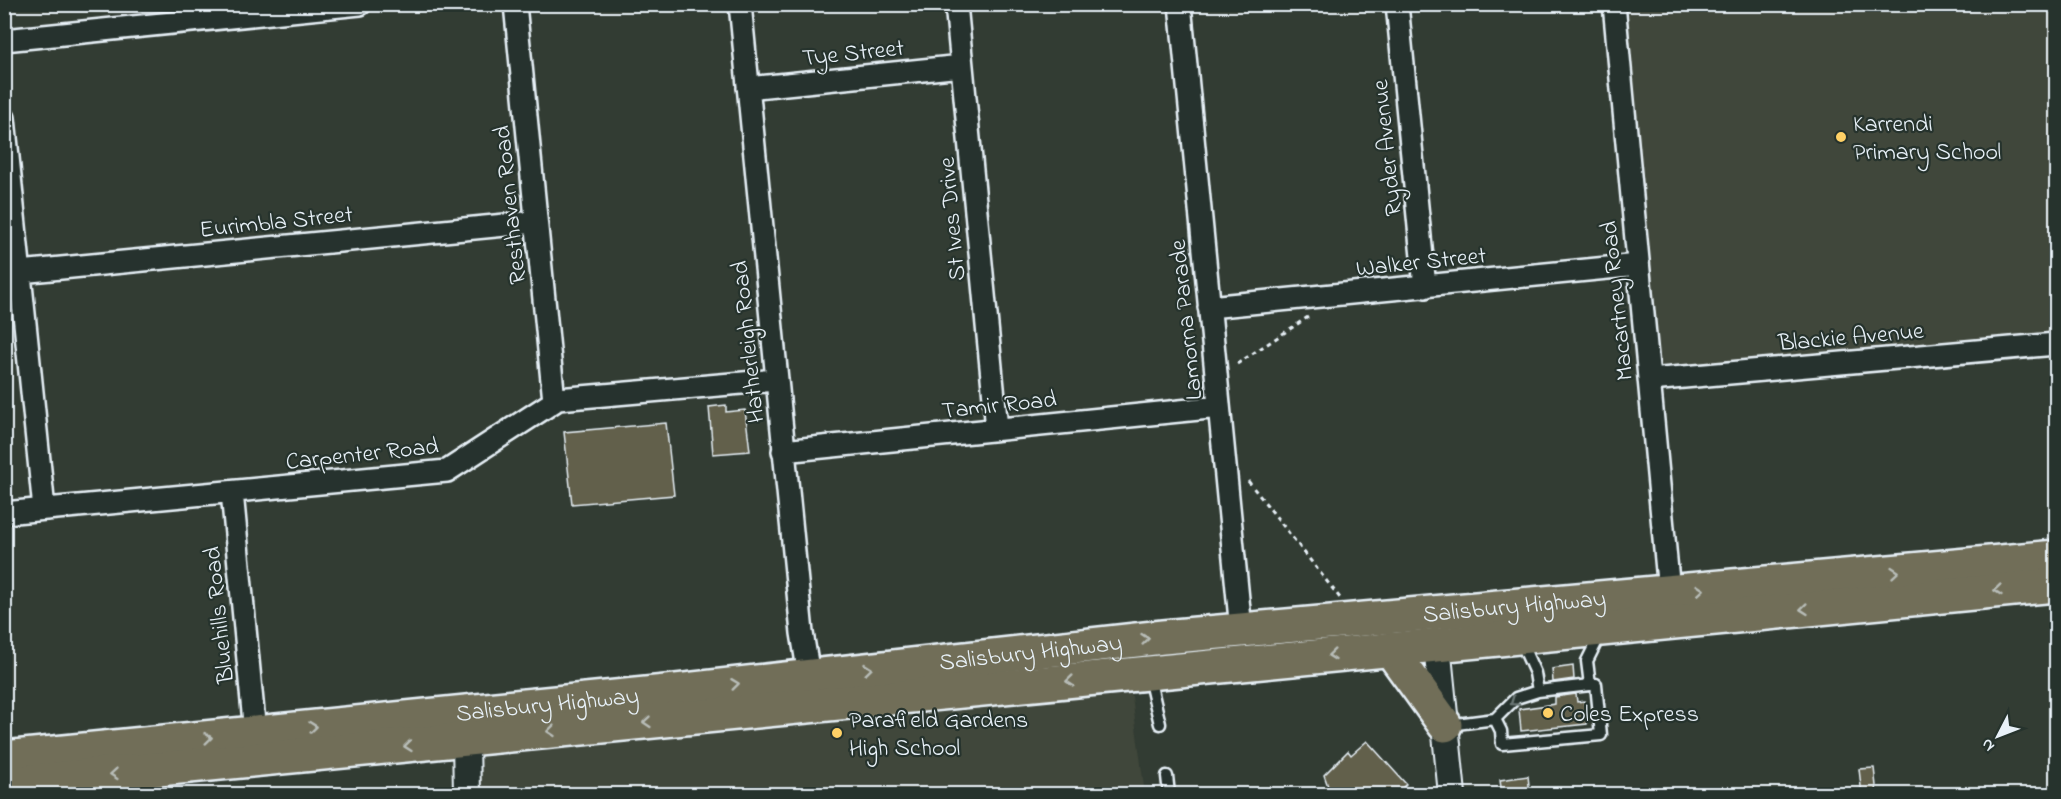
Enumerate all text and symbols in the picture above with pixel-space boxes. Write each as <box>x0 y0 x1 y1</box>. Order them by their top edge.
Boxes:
street label: Tye Street <box>801 32 906 78</box>
street label: Ryder Avenue <box>1364 78 1414 218</box>
place label: Karrendi Primary School <box>1853 108 2001 172</box>
street label: Resthaven Road <box>486 123 537 286</box>
marker: Karrendi Primary School <box>1834 130 1848 144</box>
street label: St Ives Drive <box>931 155 976 282</box>
street label: Eurimbla Street <box>198 198 355 249</box>
street label: Macartney Road <box>1593 218 1645 383</box>
street label: Lamorna Parade <box>1162 237 1213 402</box>
street label: Walker Street <box>1354 239 1488 288</box>
street label: Hatherleigh Road <box>724 258 775 425</box>
street label: Blackie Avenue <box>1776 315 1926 362</box>
street label: Tamir Road <box>940 383 1059 430</box>
street label: Carpenter Road <box>284 430 441 481</box>
street label: Bluehills Road <box>196 544 245 686</box>
one-way arrow <box>1890 566 1899 579</box>
street label: Salisbury Highway <box>1421 582 1608 634</box>
one-way arrow <box>1994 583 2003 596</box>
one-way arrow <box>1696 584 1705 597</box>
one-way arrow <box>1800 602 1809 615</box>
street label: Salisbury Highway <box>938 627 1124 682</box>
one-way arrow <box>1140 633 1150 646</box>
one-way arrow <box>1327 648 1336 661</box>
one-way arrow <box>863 663 872 676</box>
one-way arrow <box>1066 674 1075 687</box>
one-way arrow <box>730 679 739 691</box>
street label: Salisbury Highway <box>454 680 641 733</box>
one-way arrow <box>1510 695 1521 706</box>
place label: Coles Express <box>1560 698 1699 733</box>
place label: Parafield Gardens High School <box>849 704 1028 767</box>
marker: Coles Express <box>1541 706 1555 720</box>
north arrow <box>1968 706 2028 766</box>
one-way arrow <box>642 716 651 729</box>
one-way arrow <box>309 721 318 734</box>
one-way arrow <box>547 724 556 737</box>
marker: Parafield Gardens High School <box>830 726 844 740</box>
one-way arrow <box>204 732 213 745</box>
text: N <box>1976 733 2001 757</box>
one-way arrow <box>403 739 412 752</box>
one-way arrow <box>109 767 119 780</box>

